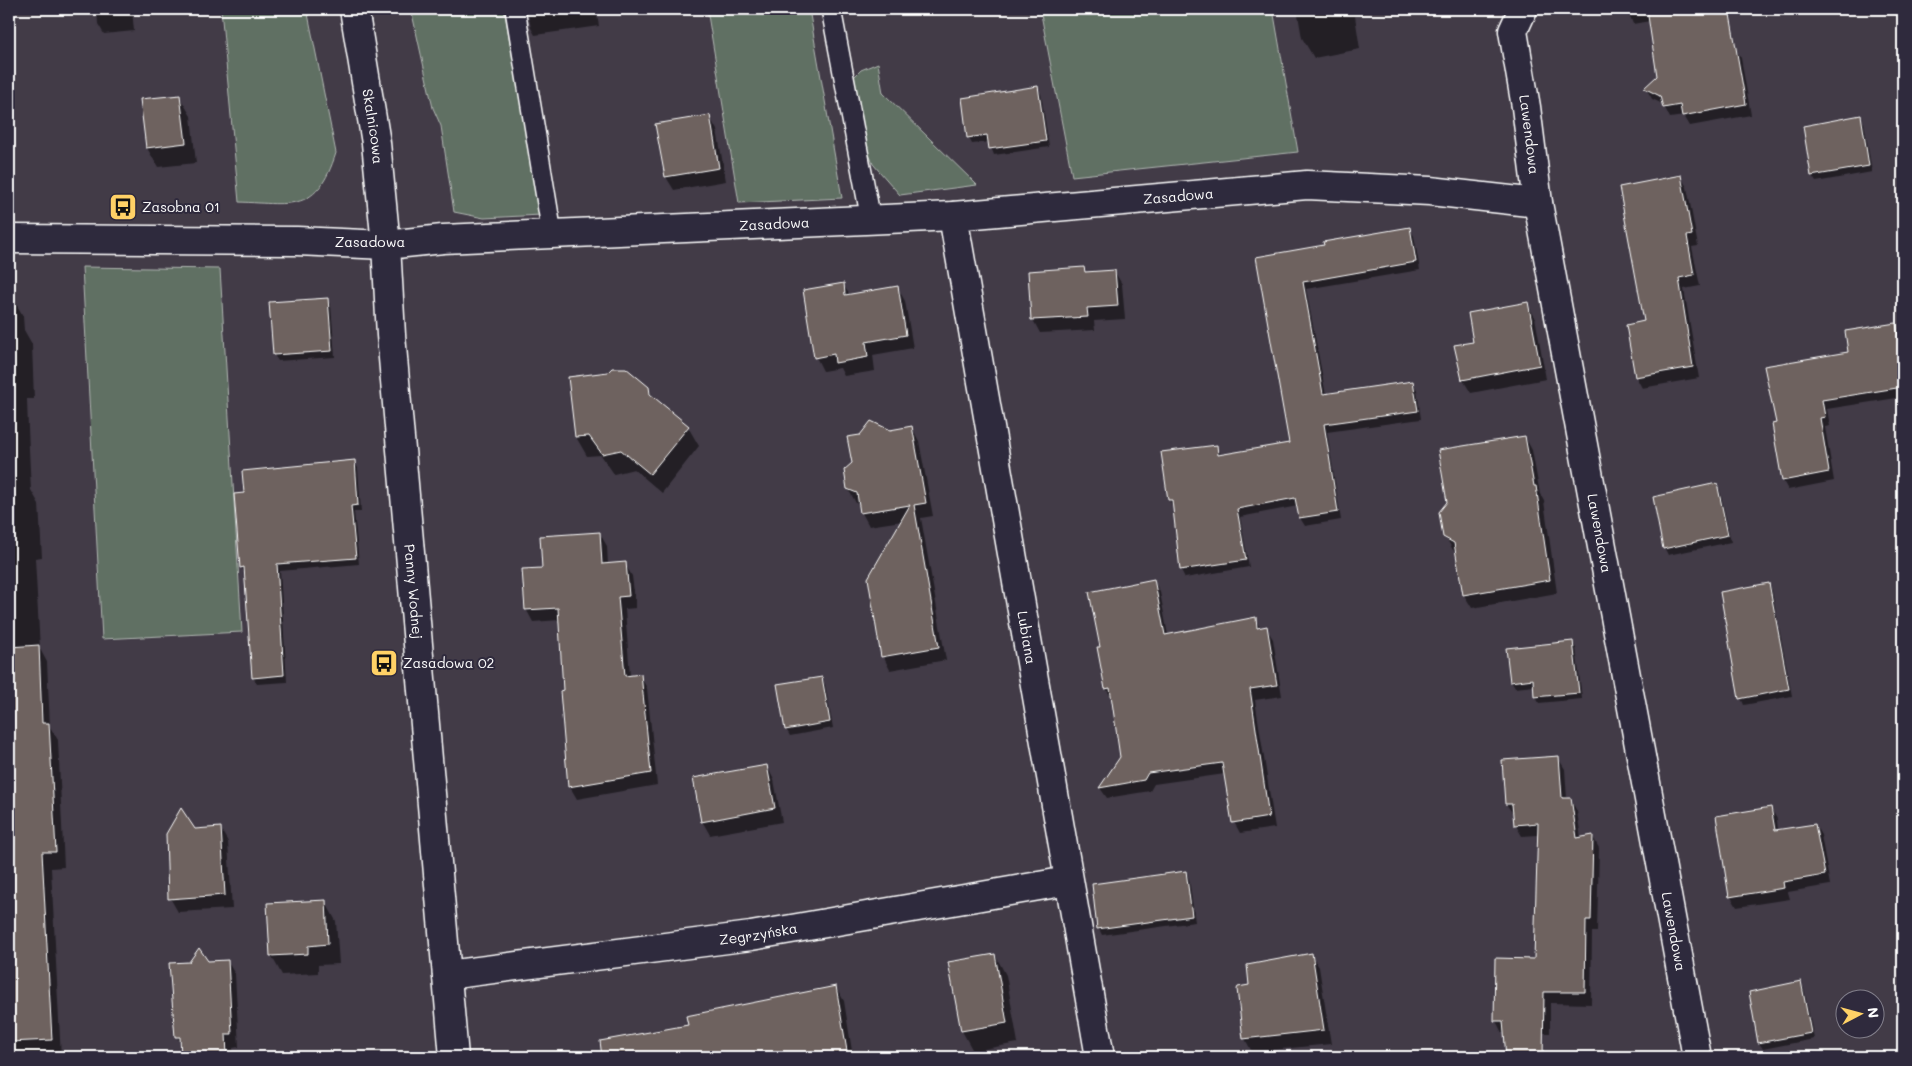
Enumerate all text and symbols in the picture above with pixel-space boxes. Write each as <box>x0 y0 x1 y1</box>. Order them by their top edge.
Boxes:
street label: Skalnicowa <box>358 87 388 165</box>
street label: Lawendowa <box>1515 93 1544 175</box>
street label: Zasadowa <box>1142 183 1214 208</box>
bus stop icon: Zasobna 01 <box>108 192 138 222</box>
place label: Zasobna 01 <box>142 197 220 216</box>
street label: Zasadowa <box>739 212 810 235</box>
street label: Zasadowa <box>335 232 405 251</box>
street label: Lawendowa <box>1583 492 1617 574</box>
street label: Panny Wodnej <box>400 543 427 640</box>
street label: Lubiana <box>1013 610 1041 666</box>
bus stop icon: Zasadowa 02 <box>369 648 399 678</box>
place label: Zasadowa 02 <box>403 653 494 672</box>
street label: Lawendowa <box>1657 890 1691 973</box>
street label: Zegrzyńska <box>718 918 799 949</box>
north arrow <box>1834 988 1884 1038</box>
text: N <box>1863 1006 1883 1019</box>

